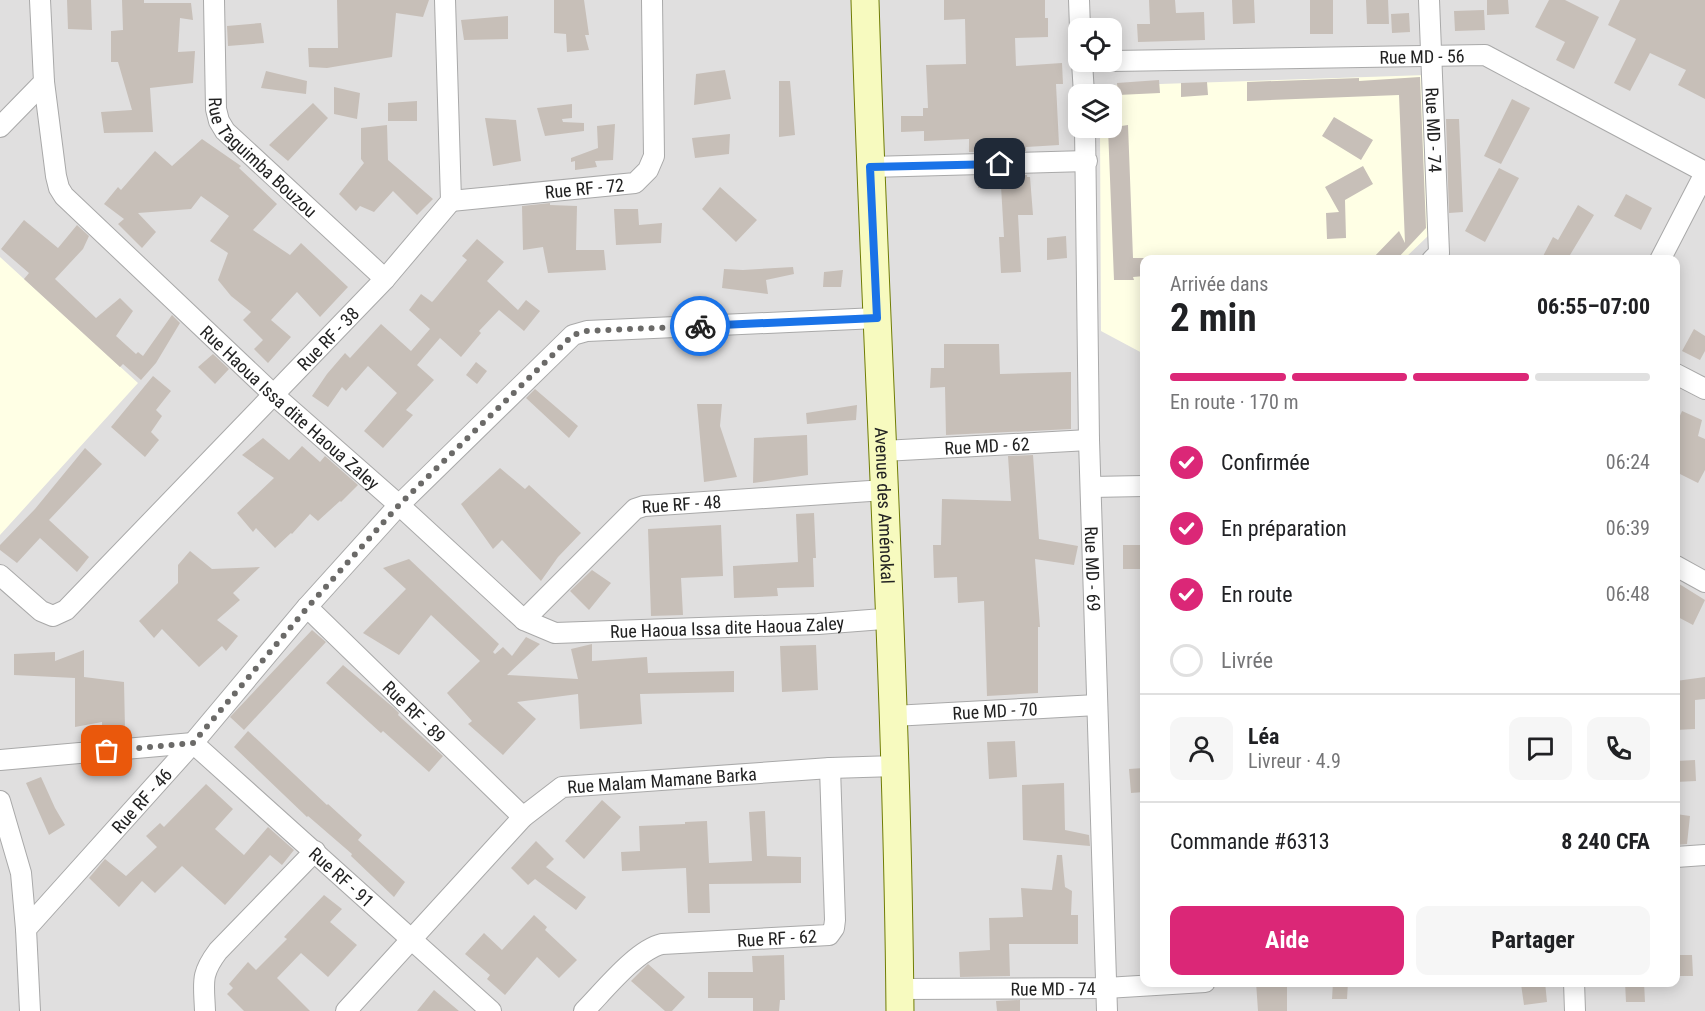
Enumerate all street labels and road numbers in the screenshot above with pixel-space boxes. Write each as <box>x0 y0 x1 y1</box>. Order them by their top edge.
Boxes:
street label: Rue MD - 56 <box>1379 45 1465 67</box>
street label: Rue MD - 74 <box>1422 87 1446 173</box>
street label: Rue Taguimba Bouzou <box>205 97 321 221</box>
street label: Rue RF - 72 <box>544 174 625 202</box>
street label: Rue RF - 38 <box>293 303 363 374</box>
street label: Rue Haoua Issa dite Haoua Zaley <box>196 321 384 494</box>
street label: Avenue des Aménokal <box>871 427 899 584</box>
street label: Rue MD - 62 <box>944 433 1030 458</box>
street label: Rue RF - 48 <box>641 490 722 517</box>
street label: Rue MD - 69 <box>1081 526 1105 612</box>
street label: Rue Haoua Issa dite Haoua Zaley <box>610 611 845 642</box>
street label: Rue RF - 89 <box>379 676 450 747</box>
street label: Rue MD - 70 <box>952 698 1038 723</box>
street label: Rue Malam Mamane Barka <box>566 763 757 797</box>
street label: Rue RF - 46 <box>107 764 176 837</box>
street label: Rue RF - 91 <box>305 842 379 911</box>
street label: Rue RF - 62 <box>737 925 817 950</box>
street label: Rue MD - 74 <box>1010 978 1096 999</box>

